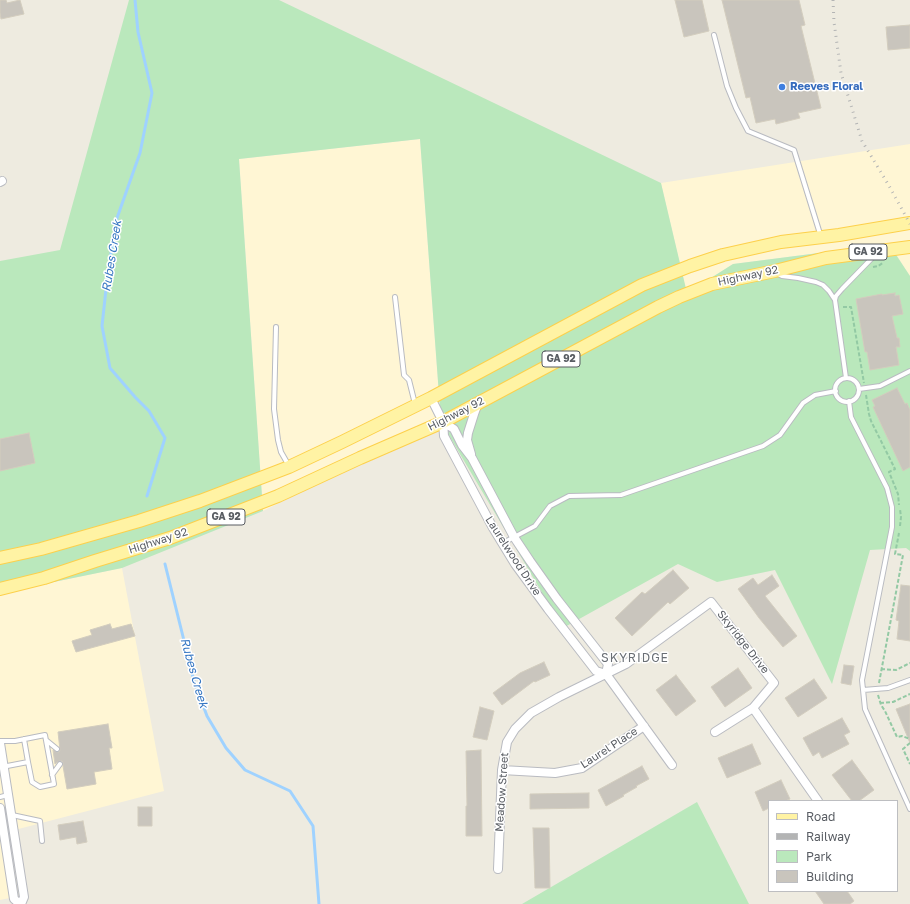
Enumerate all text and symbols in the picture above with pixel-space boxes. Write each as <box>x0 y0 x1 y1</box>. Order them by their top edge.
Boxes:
place label: Reeves Floral <box>790 80 863 94</box>
marker: Reeves Floral <box>777 82 787 92</box>
water label: Rubes Creek <box>99 219 125 293</box>
road number: GA 92 <box>849 244 887 260</box>
street label: Highway 92 <box>717 263 779 289</box>
road number: GA 92 <box>542 351 580 367</box>
street label: Highway 92 <box>426 394 486 434</box>
road number: GA 92 <box>207 509 245 525</box>
street label: Laurelwood Drive <box>482 514 544 598</box>
street label: Highway 92 <box>127 525 189 557</box>
street label: Skyridge Drive <box>714 608 772 676</box>
water label: Rubes Creek <box>177 636 211 710</box>
district label: SKYRIDGE <box>601 651 669 665</box>
street label: Laurel Place <box>578 725 640 771</box>
street label: Meadow Street <box>493 752 511 832</box>
legend <box>768 800 898 892</box>
text: Road <box>806 809 835 824</box>
text: Railway <box>806 829 851 844</box>
text: Park <box>806 849 832 864</box>
text: Building <box>806 869 854 884</box>

